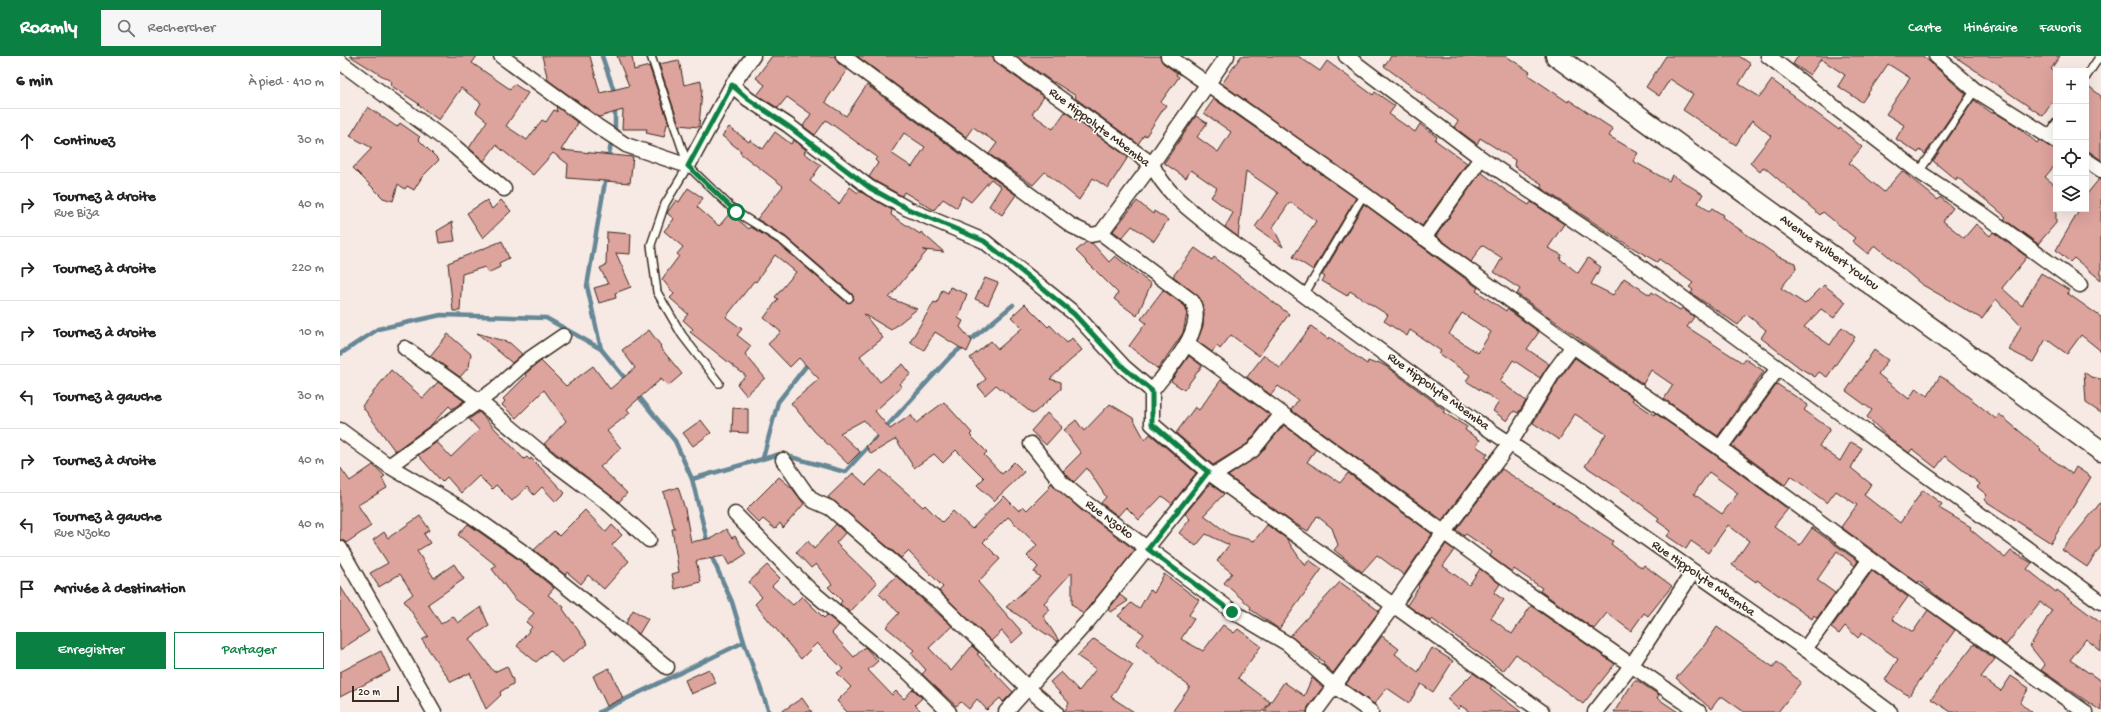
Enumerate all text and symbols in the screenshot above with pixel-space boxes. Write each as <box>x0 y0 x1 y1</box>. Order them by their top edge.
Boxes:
search box <box>101 10 381 46</box>
text: Roamly <box>20 17 77 40</box>
icon: search <box>115 17 137 39</box>
text: Rechercher <box>147 19 215 37</box>
text: Carte <box>1908 20 1942 37</box>
text: Itinéraire <box>1964 20 2017 37</box>
text: Favoris <box>2039 20 2081 37</box>
map controls <box>2053 68 2089 212</box>
button: + <box>2053 68 2089 104</box>
text: 6 min <box>16 72 52 92</box>
text: À pied · 410 m <box>248 75 324 90</box>
street label: Rue Hippolyte Mbemba <box>1045 85 1153 171</box>
button: − <box>2053 104 2089 140</box>
icon: ahead <box>16 130 38 152</box>
text: Continuez <box>54 132 115 150</box>
text: 30 m <box>298 133 324 148</box>
button: locate <box>2053 140 2089 176</box>
button: layers <box>2053 176 2089 212</box>
text: Tournez à droite <box>54 188 156 206</box>
icon: right <box>16 194 38 216</box>
text: 40 m <box>298 197 324 212</box>
route start <box>727 203 745 221</box>
text: Rue Biza <box>54 206 99 221</box>
street label: Avenue Fulbert Youlou <box>1776 212 1882 294</box>
icon: right <box>16 258 38 280</box>
text: Tournez à droite <box>54 260 156 278</box>
text: 220 m <box>292 261 324 276</box>
icon: right <box>16 322 38 344</box>
text: Tournez à droite <box>54 324 156 342</box>
text: 10 m <box>299 325 324 340</box>
street label: Rue Hippolyte Mbemba <box>1384 350 1493 435</box>
icon: left <box>16 386 38 408</box>
text: Tournez à gauche <box>54 388 162 406</box>
text: 30 m <box>298 389 324 404</box>
icon: right <box>16 450 38 472</box>
text: Tournez à droite <box>54 452 156 470</box>
text: 40 m <box>298 453 324 468</box>
street label: Rue Nzoko <box>1082 497 1136 543</box>
text: Tournez à gauche <box>54 508 162 526</box>
icon: left <box>16 514 38 536</box>
text: 40 m <box>298 517 324 532</box>
text: Rue Nzoko <box>54 526 110 541</box>
street label: Rue Hippolyte Mbemba <box>1648 538 1758 621</box>
icon: arrive <box>16 578 38 600</box>
text: Arrivée à destination <box>54 580 185 598</box>
route end <box>1223 603 1241 621</box>
button: Enregistrer <box>16 632 166 669</box>
button: Partager <box>174 632 324 669</box>
scale bar <box>352 684 399 703</box>
text: 20 m <box>358 687 380 699</box>

